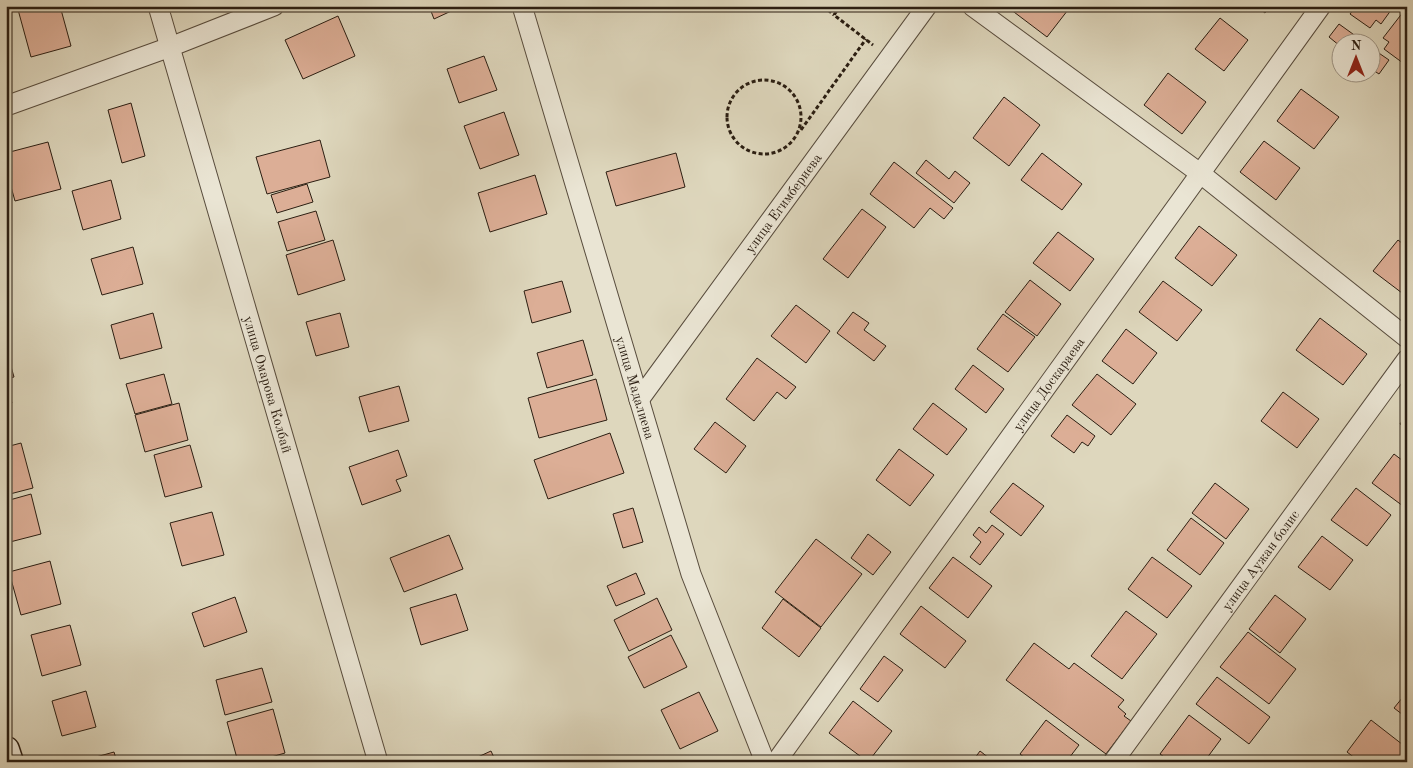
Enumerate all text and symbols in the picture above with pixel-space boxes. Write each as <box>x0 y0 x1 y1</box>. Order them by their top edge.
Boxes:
north arrow <box>1330 32 1380 82</box>
text: N <box>1351 39 1362 53</box>
street label: улица Егимбериева <box>743 151 825 256</box>
street label: улица Омарова Колбай <box>241 314 294 455</box>
street label: улица Мадалиева <box>613 335 657 441</box>
street label: улица Доскараева <box>1011 335 1088 434</box>
street label: улица Аужан болис <box>1220 508 1302 613</box>

